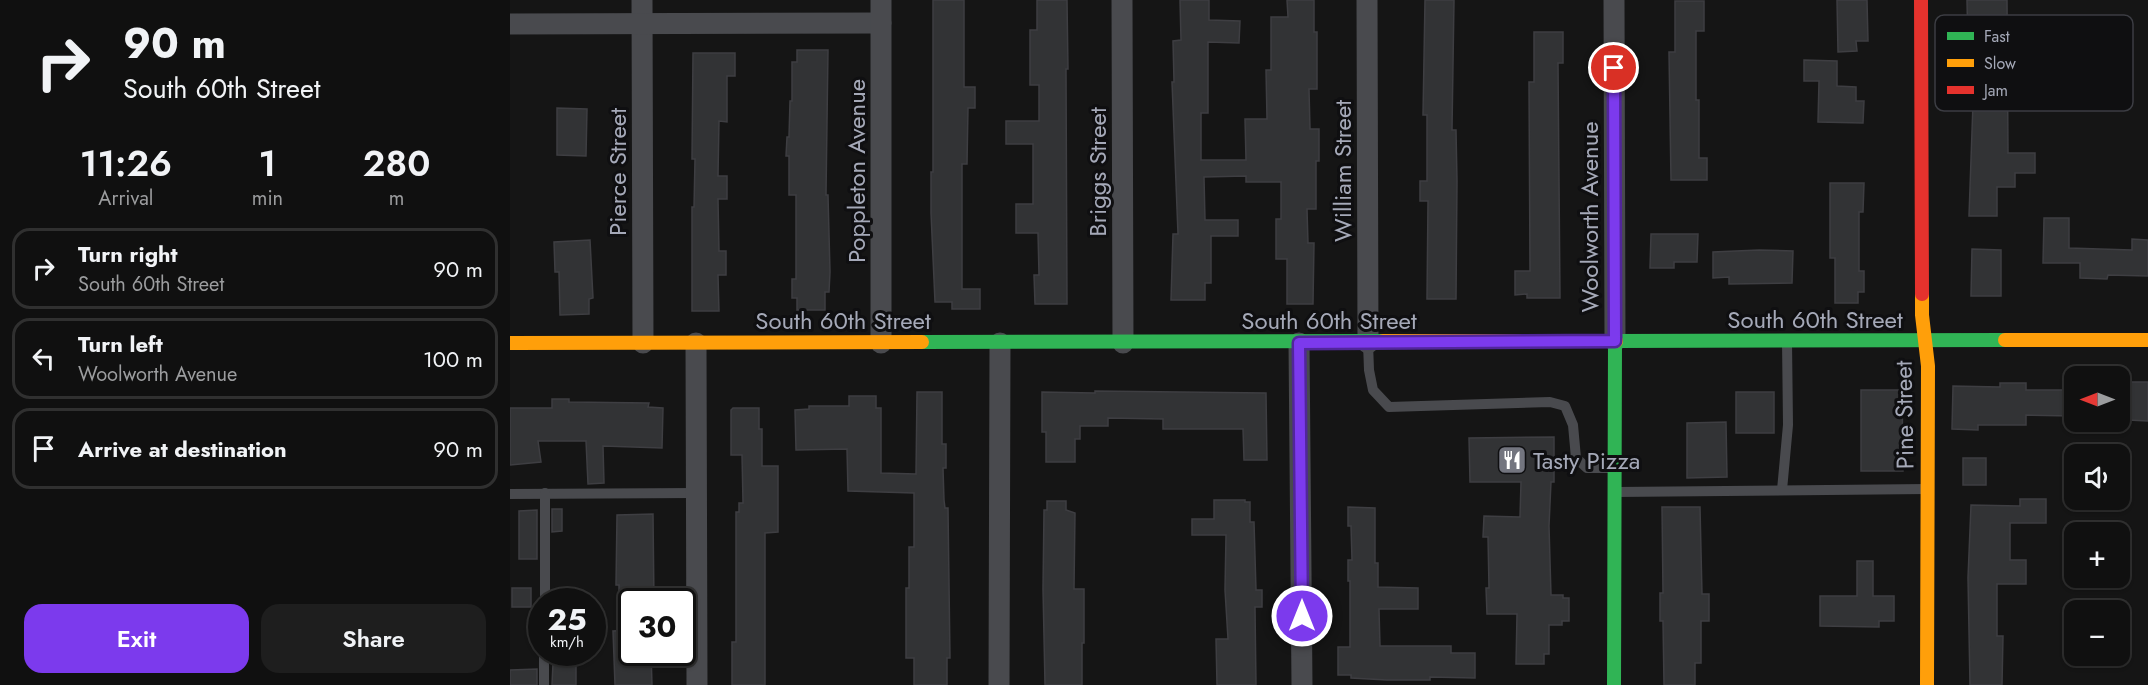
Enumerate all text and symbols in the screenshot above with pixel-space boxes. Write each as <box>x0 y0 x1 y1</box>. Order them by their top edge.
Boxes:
text: 90 m <box>123 13 226 74</box>
legend <box>1935 15 2133 111</box>
icon: right <box>24 24 102 102</box>
text: Fast <box>1984 25 2010 48</box>
pin <box>1588 42 1639 93</box>
icon: arrive <box>1597 51 1630 84</box>
text: Slow <box>1984 52 2016 75</box>
text: South 60th Street <box>123 69 320 108</box>
street label: Poppleton Avenue <box>839 79 874 263</box>
text: Jam <box>1982 79 2008 102</box>
street label: William Street <box>1325 100 1360 242</box>
street label: Briggs Street <box>1080 107 1115 237</box>
street label: Pierce Street <box>600 108 635 236</box>
street label: Woolworth Avenue <box>1572 121 1607 313</box>
text: 11:26 <box>80 137 172 189</box>
text: 1 <box>259 137 276 189</box>
text: 280 <box>363 137 430 189</box>
text: Arrival <box>98 184 153 213</box>
text: min <box>252 184 283 213</box>
text: m <box>389 184 404 213</box>
text: Turn right <box>78 238 178 270</box>
icon: right <box>27 252 60 285</box>
text: 90 m <box>433 253 483 285</box>
text: South 60th Street <box>78 270 224 299</box>
street label: South 60th Street <box>1727 302 1903 337</box>
street label: South 60th Street <box>755 303 931 338</box>
street label: South 60th Street <box>1241 303 1417 338</box>
text: Turn left <box>78 328 163 360</box>
icon: left <box>27 342 60 375</box>
text: 100 m <box>423 343 483 375</box>
text: Woolworth Avenue <box>78 360 237 389</box>
street label: Pine Street <box>1886 360 1922 470</box>
north arrow <box>2064 366 2130 432</box>
map controls <box>2064 366 2130 666</box>
icon: arrive <box>27 432 60 465</box>
text: Arrive at destination <box>78 433 287 465</box>
text: 90 m <box>433 433 483 465</box>
place label: Tasty Pizza <box>1533 443 1640 478</box>
restaurant icon: Tasty Pizza <box>1496 444 1528 476</box>
button: sound <box>2064 444 2130 510</box>
button: + <box>2064 522 2130 588</box>
position arrow <box>1270 584 1334 648</box>
speed limit sign: 30 <box>618 588 696 666</box>
text: 25 <box>547 598 587 641</box>
button: − <box>2064 600 2130 666</box>
button: Exit <box>24 604 249 673</box>
button: Share <box>261 604 486 673</box>
text: km/h <box>550 631 584 653</box>

